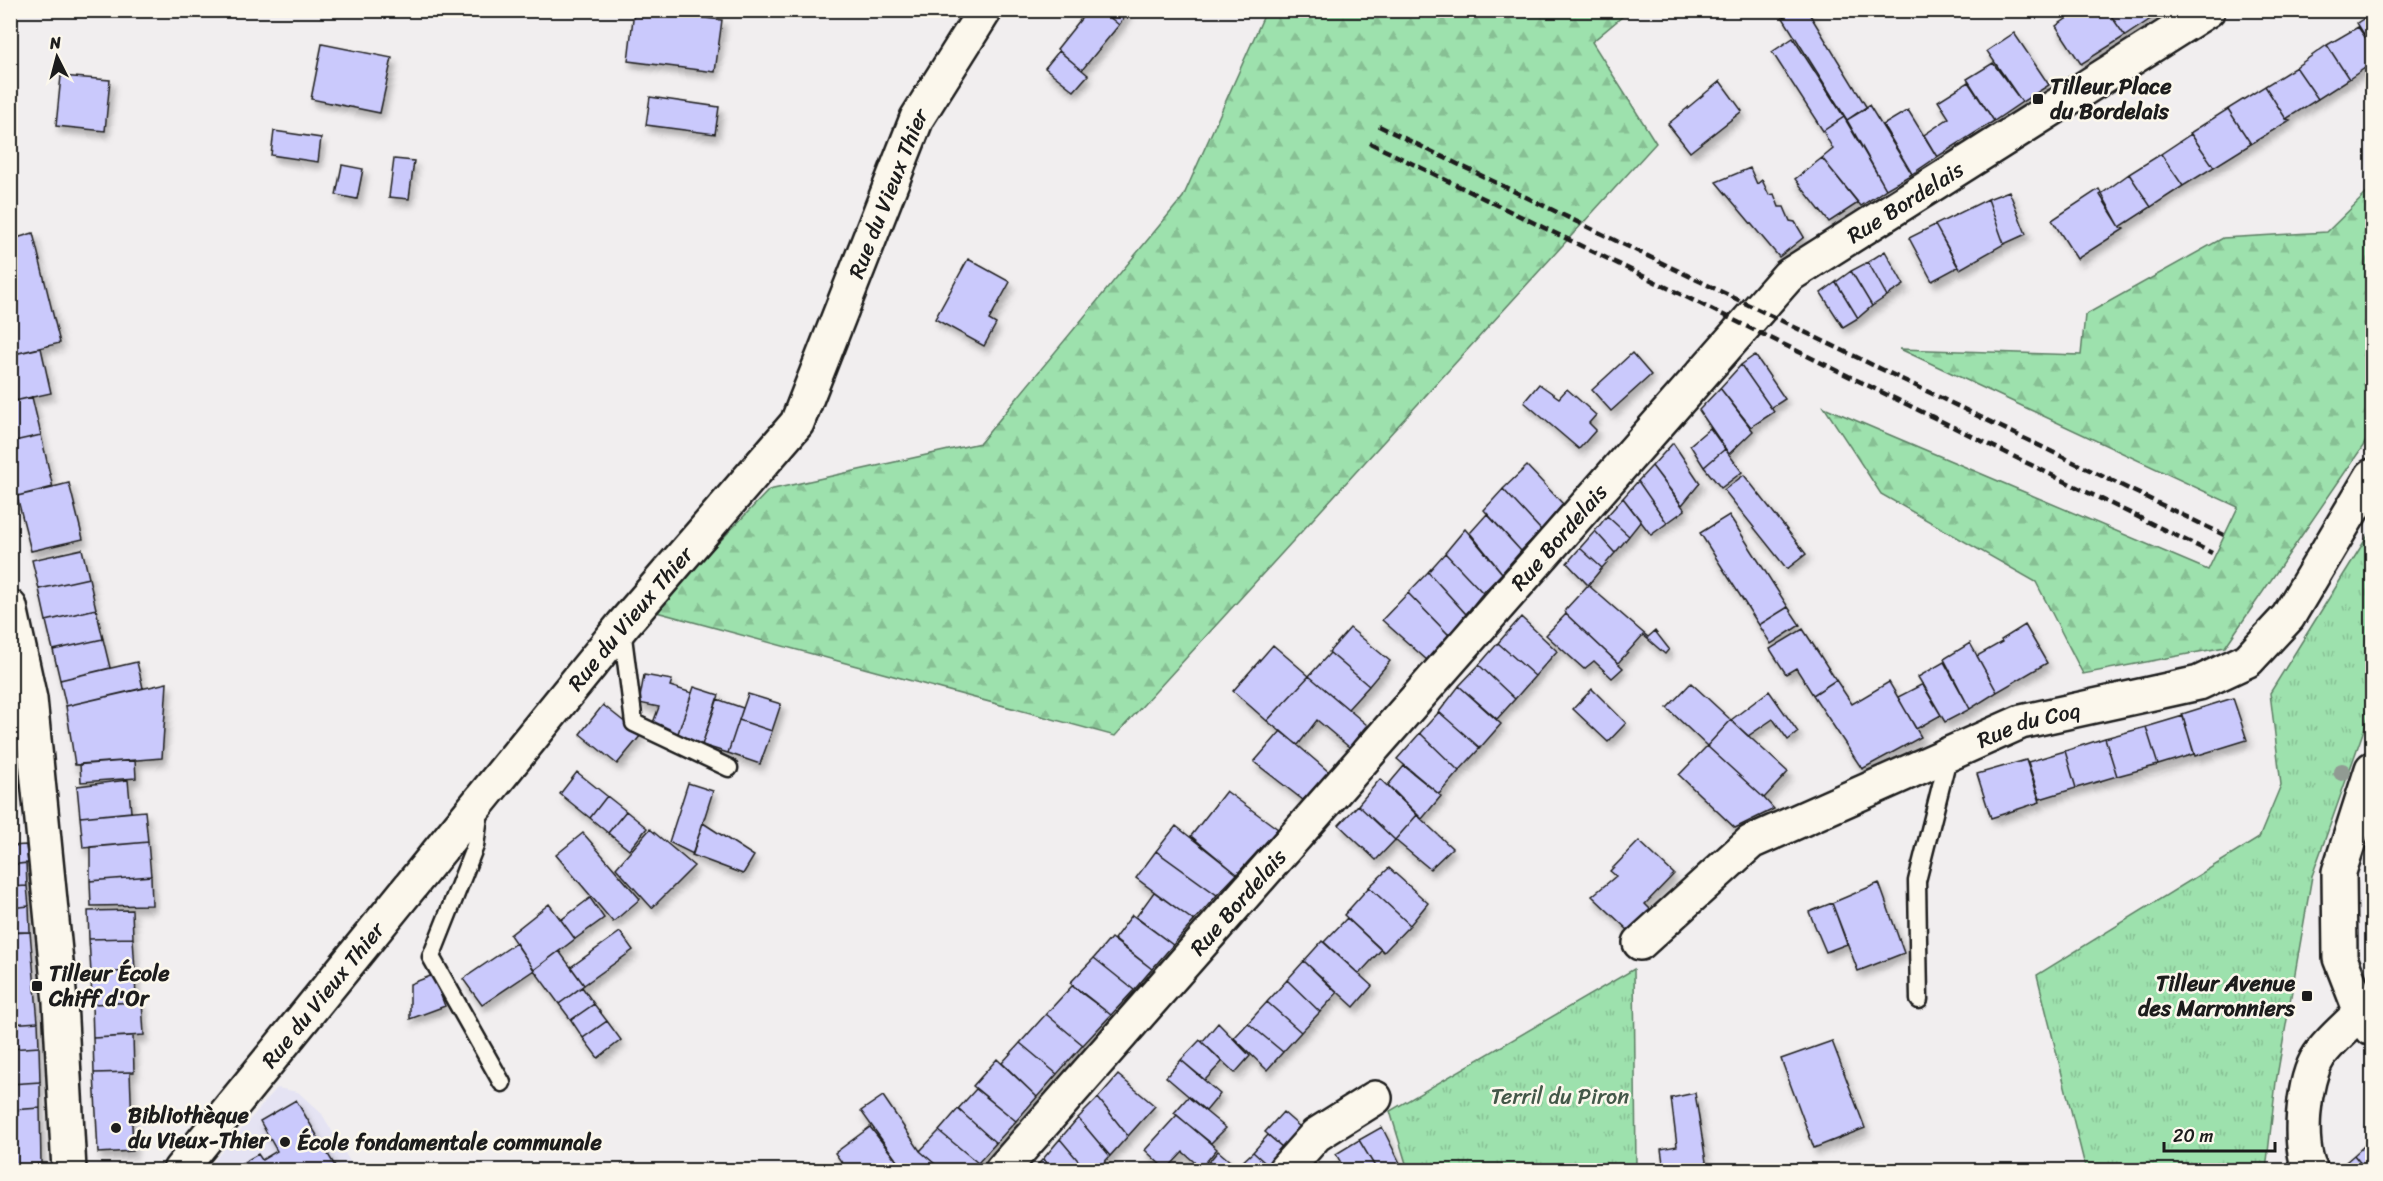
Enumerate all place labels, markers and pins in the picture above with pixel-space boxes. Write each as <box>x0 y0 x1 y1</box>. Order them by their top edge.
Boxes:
place label: Tilleur Place du Bordelais <box>2050 67 2172 131</box>
marker: Tilleur Place du Bordelais <box>2031 92 2045 106</box>
place label: Tilleur École Chiff d'Or <box>48 954 170 1018</box>
place label: Tilleur Avenue des Marronniers <box>2138 964 2296 1028</box>
marker: Tilleur École Chiff d'Or <box>30 979 44 993</box>
marker: Tilleur Avenue des Marronniers <box>2300 989 2314 1003</box>
place label: Bibliothèque du Vieux-Thier <box>128 1096 270 1160</box>
marker: Bibliothèque du Vieux-Thier <box>109 1121 123 1135</box>
place label: École fondamentale communale <box>297 1123 603 1162</box>
marker: École fondamentale communale <box>278 1135 292 1149</box>

